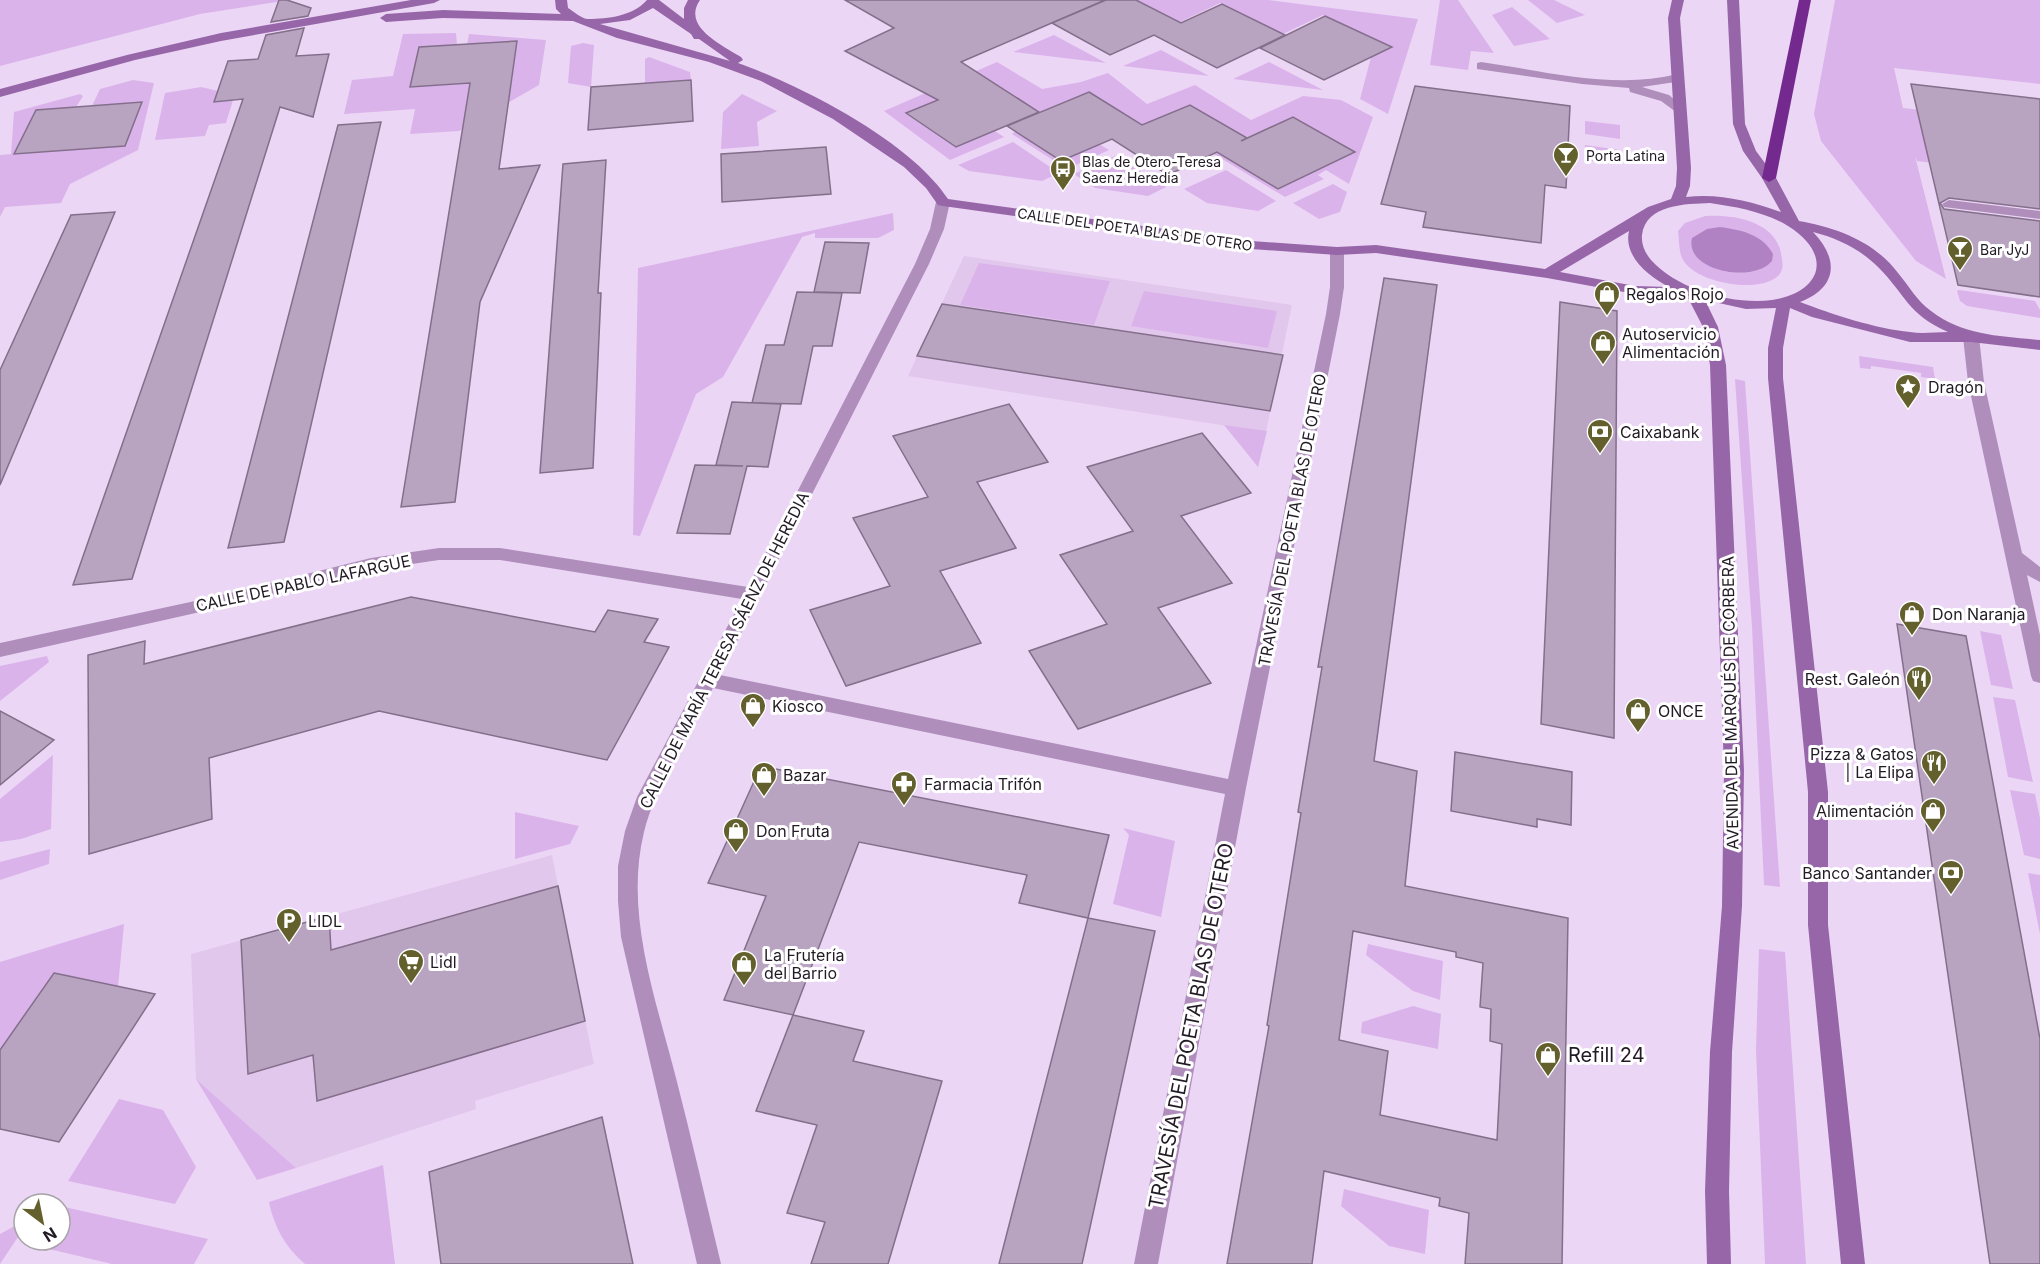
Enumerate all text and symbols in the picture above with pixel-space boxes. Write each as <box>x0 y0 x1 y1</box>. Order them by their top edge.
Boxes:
bar icon: Porta Latina <box>1551 140 1581 178</box>
place label: Porta Latina <box>1586 147 1665 164</box>
place label: Blas de Otero-Teresa Saenz Heredia <box>1082 153 1221 186</box>
bus stop icon: Blas de Otero-Teresa Saenz Heredia <box>1048 154 1078 192</box>
street label: CALLE DEL POETA BLAS DE OTERO <box>1016 204 1254 254</box>
bar icon: Bar JyJ <box>1945 234 1975 272</box>
place label: Bar JyJ <box>1980 241 2029 258</box>
shop icon: Regalos Rojo <box>1592 279 1622 317</box>
place label: Regalos Rojo <box>1626 284 1724 304</box>
place label: Autoservicio Alimentación <box>1622 324 1720 362</box>
shop icon: Autoservicio Alimentación <box>1588 328 1618 366</box>
street label: TRAVESÍA DEL POETA BLAS DE OTERO <box>1254 372 1330 668</box>
place icon: Dragón <box>1893 372 1923 410</box>
place label: Dragón <box>1928 377 1983 397</box>
bank icon: Caixabank <box>1585 417 1615 455</box>
place label: Caixabank <box>1620 422 1700 442</box>
street label: CALLE DE MARÍA TERESA SÁENZ DE HEREDIA <box>635 488 813 812</box>
street label: CALLE DE PABLO LAFARGUE <box>194 550 412 616</box>
street label: AVENIDA DEL MARQUÉS DE CORBERA <box>1717 556 1743 850</box>
shop icon: Don Naranja <box>1897 599 1927 637</box>
place label: Don Naranja <box>1932 604 2025 624</box>
restaurant icon: Rest. Galeón <box>1904 664 1934 702</box>
place label: Rest. Galeón <box>1805 669 1900 689</box>
shop icon: Kiosco <box>738 691 768 729</box>
place label: Kiosco <box>772 696 824 716</box>
shop icon: ONCE <box>1623 696 1653 734</box>
place label: ONCE <box>1658 701 1704 721</box>
place label: Pizza & Gatos | La Elipa <box>1810 744 1914 782</box>
restaurant icon: Pizza & Gatos | La Elipa <box>1919 748 1949 786</box>
shop icon: Bazar <box>749 760 779 798</box>
place label: Bazar <box>783 765 826 785</box>
pharmacy icon: Farmacia Trifón <box>889 769 919 807</box>
place label: Farmacia Trifón <box>924 774 1042 794</box>
shop icon: Alimentación <box>1918 796 1948 834</box>
place label: Alimentación <box>1816 801 1914 821</box>
shop icon: Don Fruta <box>721 816 751 854</box>
place label: Don Fruta <box>756 821 830 841</box>
street label: TRAVESÍA DEL POETA BLAS DE OTERO <box>1143 841 1238 1211</box>
bank icon: Banco Santander <box>1936 858 1966 896</box>
place label: Banco Santander <box>1802 863 1932 883</box>
parking icon: LIDL <box>274 906 304 944</box>
place label: LIDL <box>308 911 342 931</box>
place label: La Frutería del Barrio <box>764 945 845 983</box>
supermarket icon: Lidl <box>396 947 426 985</box>
shop icon: La Frutería del Barrio <box>729 949 759 987</box>
place label: Lidl <box>430 952 457 972</box>
shop icon: Refill 24 <box>1533 1040 1563 1078</box>
place label: Refill 24 <box>1568 1043 1645 1067</box>
north arrow <box>12 1192 72 1252</box>
text: N <box>39 1223 60 1246</box>

